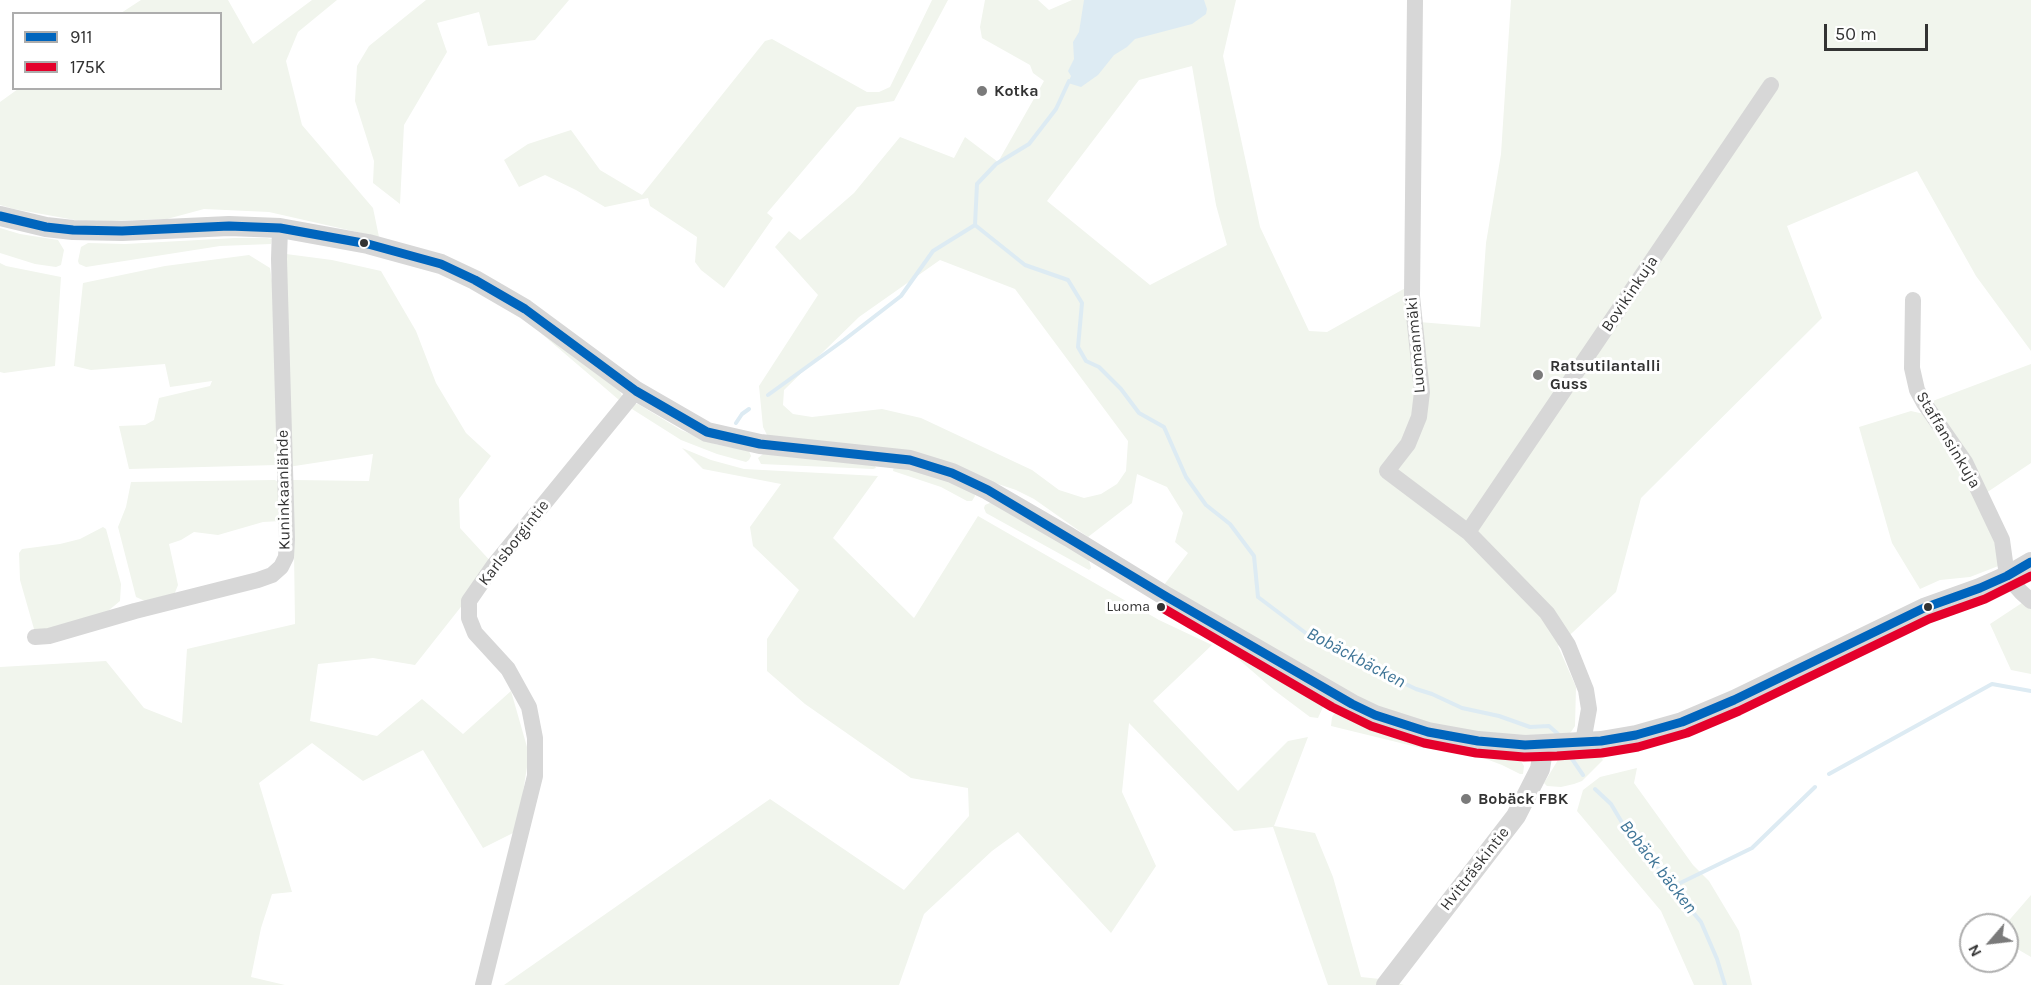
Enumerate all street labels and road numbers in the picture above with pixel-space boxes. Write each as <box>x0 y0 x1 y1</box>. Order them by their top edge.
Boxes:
street label: Bovikinkuja <box>1598 252 1662 336</box>
street label: Luomanmäki <box>1402 296 1430 394</box>
street label: Staffansinkuja <box>1912 388 1984 492</box>
street label: Kuninkaanlähde <box>273 430 295 550</box>
street label: Karlsborgintie <box>475 496 553 590</box>
street label: Hvitträskintie <box>1436 823 1514 915</box>

